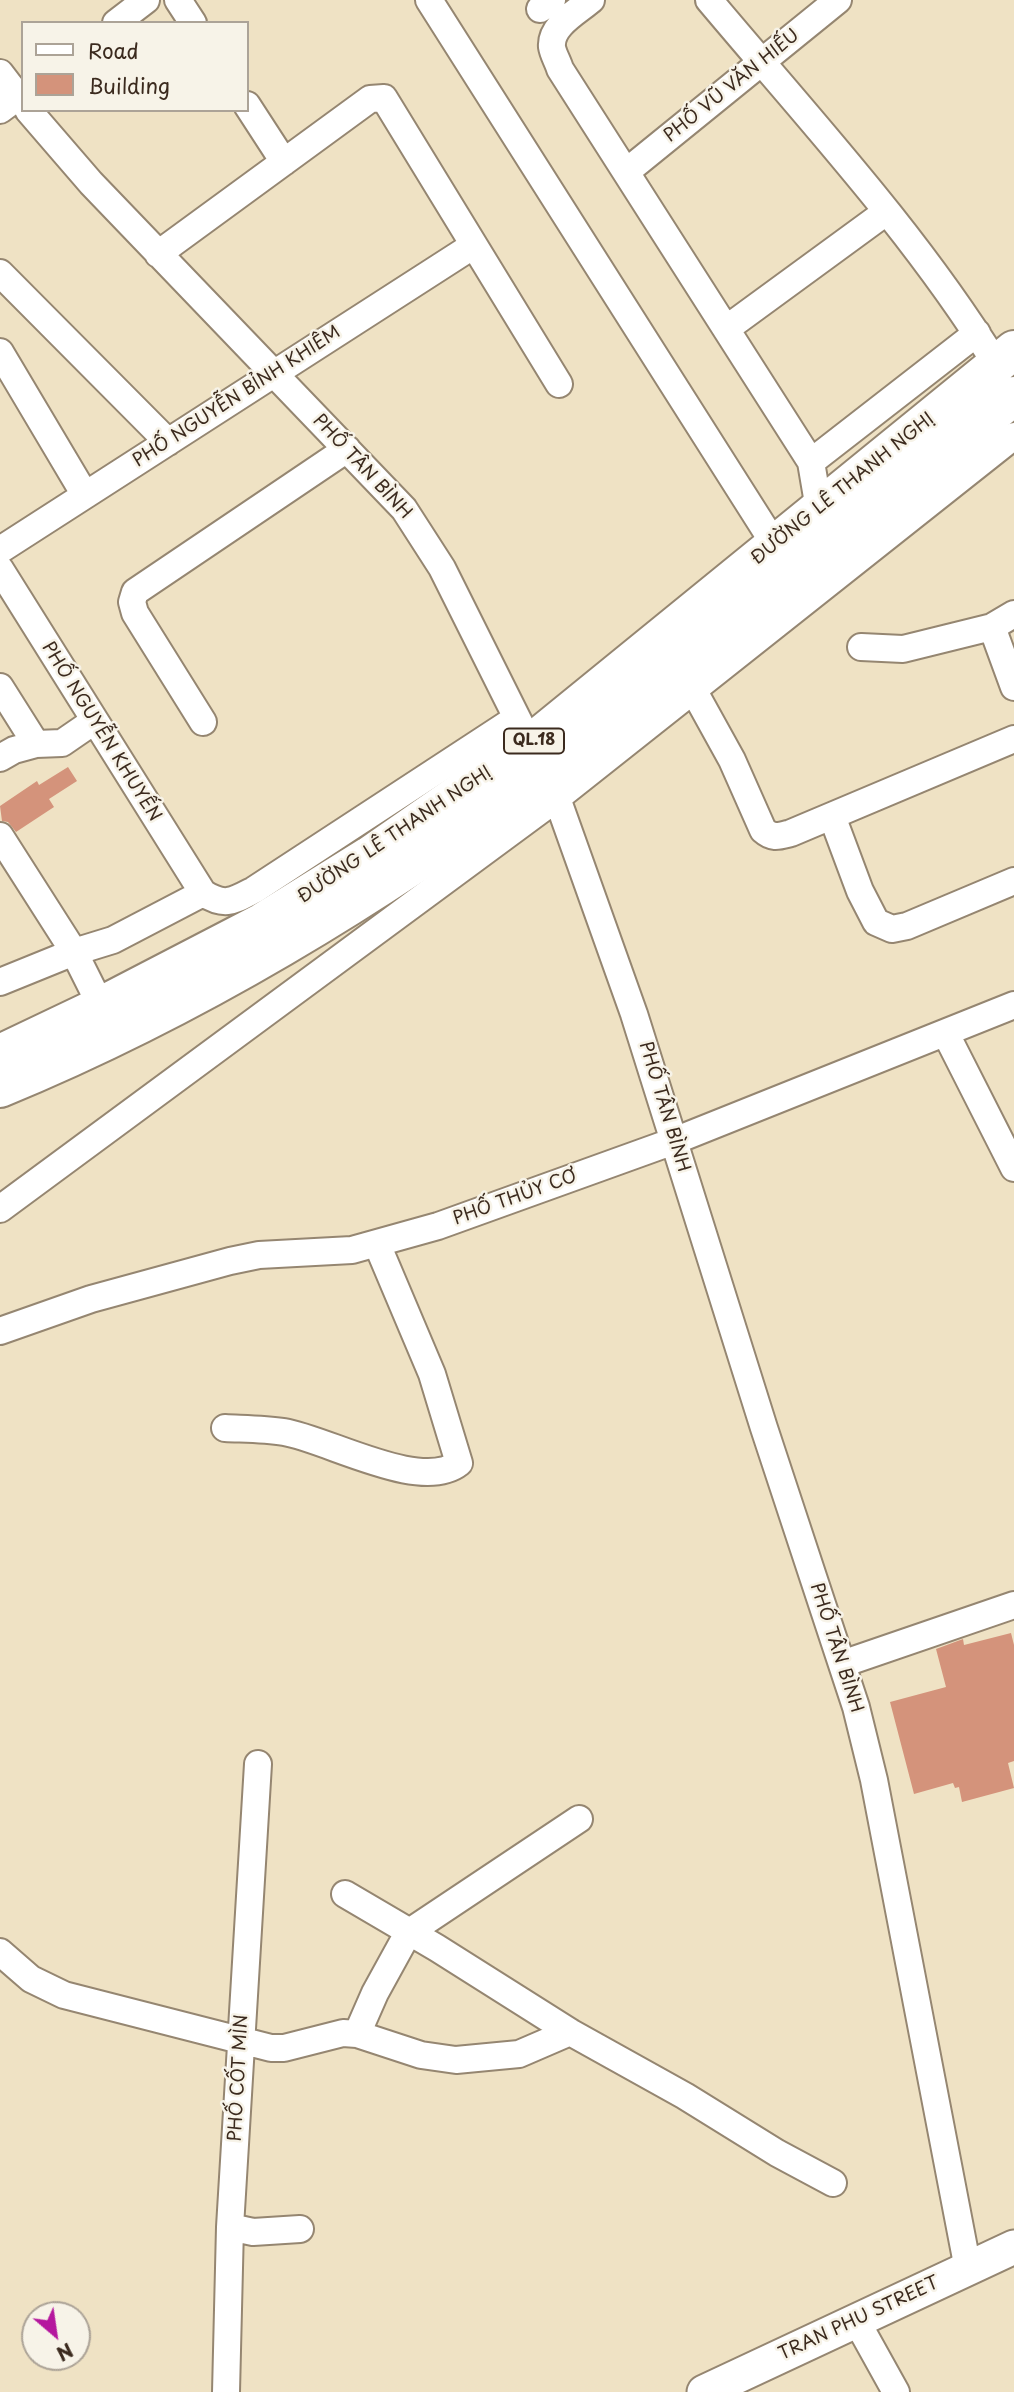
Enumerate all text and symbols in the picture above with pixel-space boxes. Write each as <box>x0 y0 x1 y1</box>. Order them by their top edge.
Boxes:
legend <box>21 21 248 112</box>
street label: PHỐ VŨ VĂN HIẾU <box>660 25 804 147</box>
text: Road <box>88 34 139 66</box>
text: Building <box>88 69 170 101</box>
street label: PHỐ NGUYỄN BỈNH KHIÊM <box>129 322 345 472</box>
street label: ĐƯỜNG LÊ THANH NGHỊ <box>747 408 939 570</box>
street label: PHỐ TÂN BÌNH <box>308 410 416 524</box>
street label: PHỐ NGUYỄN KHUYẾN <box>37 638 165 826</box>
road number: QL.18 <box>504 728 564 754</box>
street label: ĐƯỜNG LÊ THANH NGHỊ <box>294 762 496 908</box>
street label: PHỐ TÂN BÌNH <box>634 1039 694 1175</box>
street label: PHỐ THỦY CƠ <box>450 1166 580 1230</box>
street label: PHỐ TÂN BÌNH <box>805 1580 867 1716</box>
street label: PHỐ CỐT MÌN <box>225 2014 253 2142</box>
street label: TRAN PHU STREET <box>775 2272 943 2366</box>
north arrow <box>21 2301 91 2371</box>
text: N <box>52 2337 79 2369</box>

